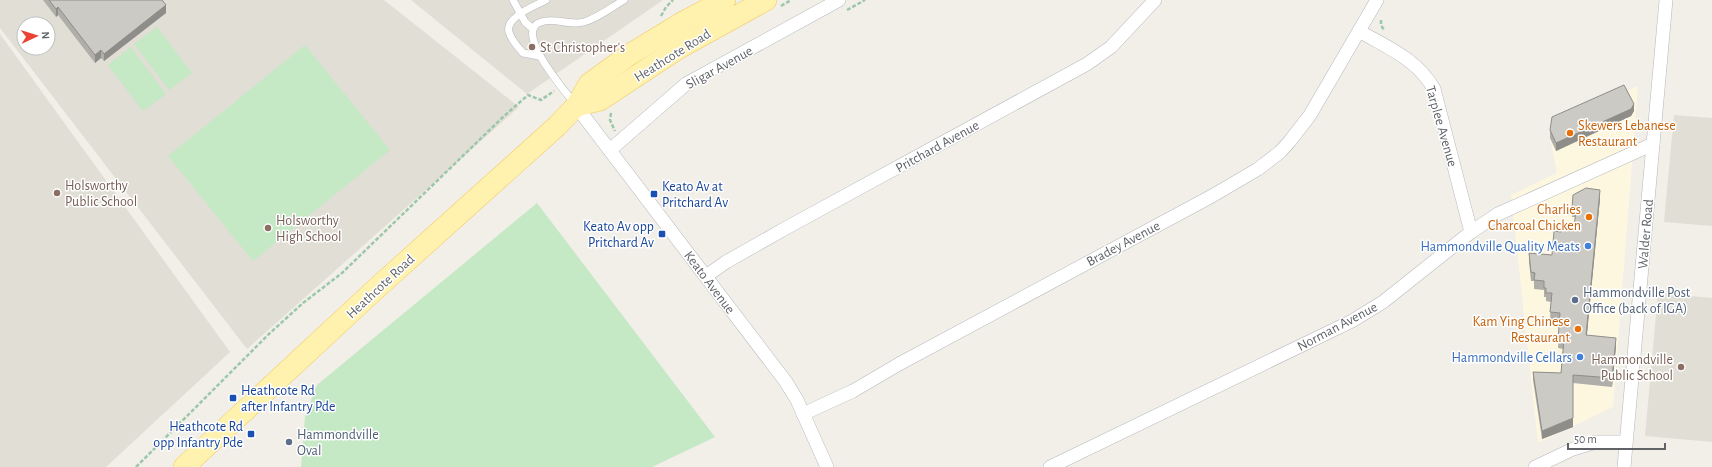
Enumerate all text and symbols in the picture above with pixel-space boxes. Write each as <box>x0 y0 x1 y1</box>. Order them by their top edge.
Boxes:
north arrow <box>16 16 56 56</box>
street label: Heathcote Road <box>632 27 713 85</box>
text: N <box>40 31 51 40</box>
place label: St Christopher's <box>540 41 625 55</box>
marker: St Christopher's <box>527 42 537 52</box>
street label: Sligar Avenue <box>684 44 755 92</box>
street label: Tarplee Avenue <box>1423 84 1459 168</box>
street label: Pritchard Avenue <box>893 118 982 176</box>
place label: Skewers Lebanese Restaurant <box>1578 119 1676 149</box>
marker: Skewers Lebanese Restaurant <box>1565 128 1575 138</box>
place label: Holsworthy Public School <box>65 179 137 209</box>
place label: Keato Av at Pritchard Av <box>662 180 728 210</box>
marker: Holsworthy Public School <box>52 188 62 198</box>
marker: Keato Av at Pritchard Av <box>649 189 659 199</box>
street label: Walder Road <box>1636 199 1656 270</box>
place label: Charlies Charcoal Chicken <box>1488 203 1581 233</box>
marker: Charlies Charcoal Chicken <box>1584 212 1594 222</box>
place label: Holsworthy High School <box>276 214 342 244</box>
street label: Bradey Avenue <box>1084 219 1163 269</box>
place label: Keato Av opp Pritchard Av <box>583 220 654 250</box>
marker: Holsworthy High School <box>263 223 273 233</box>
marker: Keato Av opp Pritchard Av <box>657 229 667 239</box>
place label: Hammondville Quality Meats <box>1420 240 1580 254</box>
marker: Hammondville Quality Meats <box>1583 241 1593 251</box>
street label: Keato Avenue <box>681 249 737 317</box>
street label: Heathcote Road <box>344 252 417 322</box>
place label: Hammondville Post Office (back of IGA) <box>1583 286 1691 316</box>
marker: Hammondville Post Office (back of IGA) <box>1570 295 1580 305</box>
street label: Norman Avenue <box>1295 300 1380 354</box>
place label: Kam Ying Chinese Restaurant <box>1472 315 1571 345</box>
marker: Kam Ying Chinese Restaurant <box>1573 324 1583 334</box>
place label: Hammondville Cellars <box>1452 351 1572 365</box>
marker: Hammondville Cellars <box>1575 352 1585 362</box>
place label: Hammondville Public School <box>1591 353 1673 383</box>
marker: Hammondville Public School <box>1676 362 1686 372</box>
place label: Heathcote Rd after Infantry Pde <box>241 384 335 414</box>
marker: Heathcote Rd after Infantry Pde <box>228 393 238 403</box>
place label: Heathcote Rd opp Infantry Pde <box>153 420 243 450</box>
scale bar <box>1568 425 1665 451</box>
place label: Hammondville Oval <box>297 428 379 458</box>
marker: Heathcote Rd opp Infantry Pde <box>246 429 256 439</box>
text: 50 m <box>1574 433 1597 445</box>
marker: Hammondville Oval <box>284 437 294 447</box>

